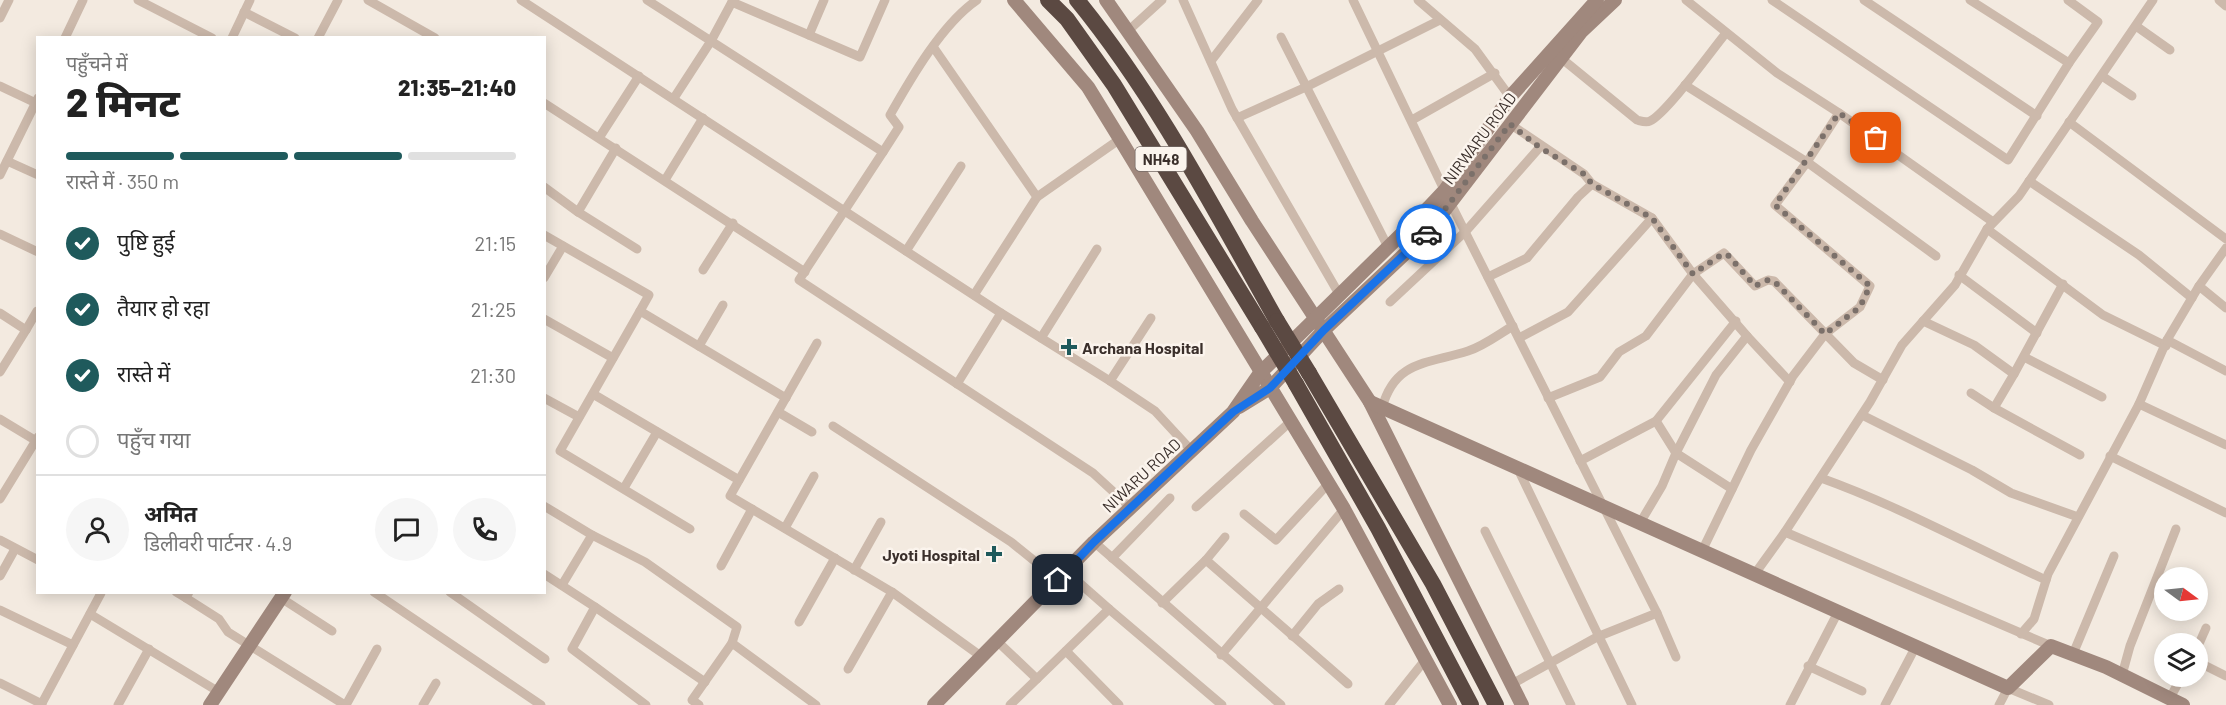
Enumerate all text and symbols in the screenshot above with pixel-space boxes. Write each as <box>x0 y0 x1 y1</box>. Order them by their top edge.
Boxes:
text: पहुँचने में <box>66 51 128 75</box>
text: 21:35–21:40 <box>398 74 516 100</box>
text: 2 मिनट <box>66 78 180 125</box>
street label: NIRWARU ROAD <box>1438 89 1520 187</box>
pin <box>1850 112 1901 163</box>
icon: bag <box>1859 121 1892 154</box>
road number: NH48 <box>1136 147 1186 171</box>
text: रास्ते में · 350 m <box>66 169 179 193</box>
courier <box>1396 204 1456 264</box>
icon: car <box>1410 218 1443 251</box>
icon: check <box>66 227 99 260</box>
text: पुष्टि हुई <box>117 228 175 254</box>
text: 21:15 <box>475 231 516 255</box>
icon: check <box>66 293 99 326</box>
text: तैयार हो रहा <box>117 294 210 320</box>
text: 21:25 <box>471 297 516 321</box>
marker: Archana Hospital <box>1060 338 1078 356</box>
place label: Archana Hospital <box>1082 338 1204 357</box>
icon: check <box>66 359 99 392</box>
text: रास्ते में <box>117 360 170 386</box>
text: 21:30 <box>470 363 516 387</box>
text: पहुँच गया <box>117 426 190 452</box>
street label: NIWARU ROAD <box>1098 434 1184 516</box>
button: person <box>66 498 129 561</box>
button: chat <box>375 498 438 561</box>
button: phone <box>453 498 516 561</box>
text: अमित <box>144 500 197 526</box>
text: डिलीवरी पार्टनर · 4.9 <box>144 531 292 555</box>
place label: Jyoti Hospital <box>882 545 980 564</box>
marker: Jyoti Hospital <box>985 545 1003 563</box>
pin <box>1032 554 1083 605</box>
icon: home <box>1041 563 1074 596</box>
north arrow <box>2154 567 2208 621</box>
map controls <box>2154 567 2208 687</box>
button: layers <box>2154 633 2208 687</box>

